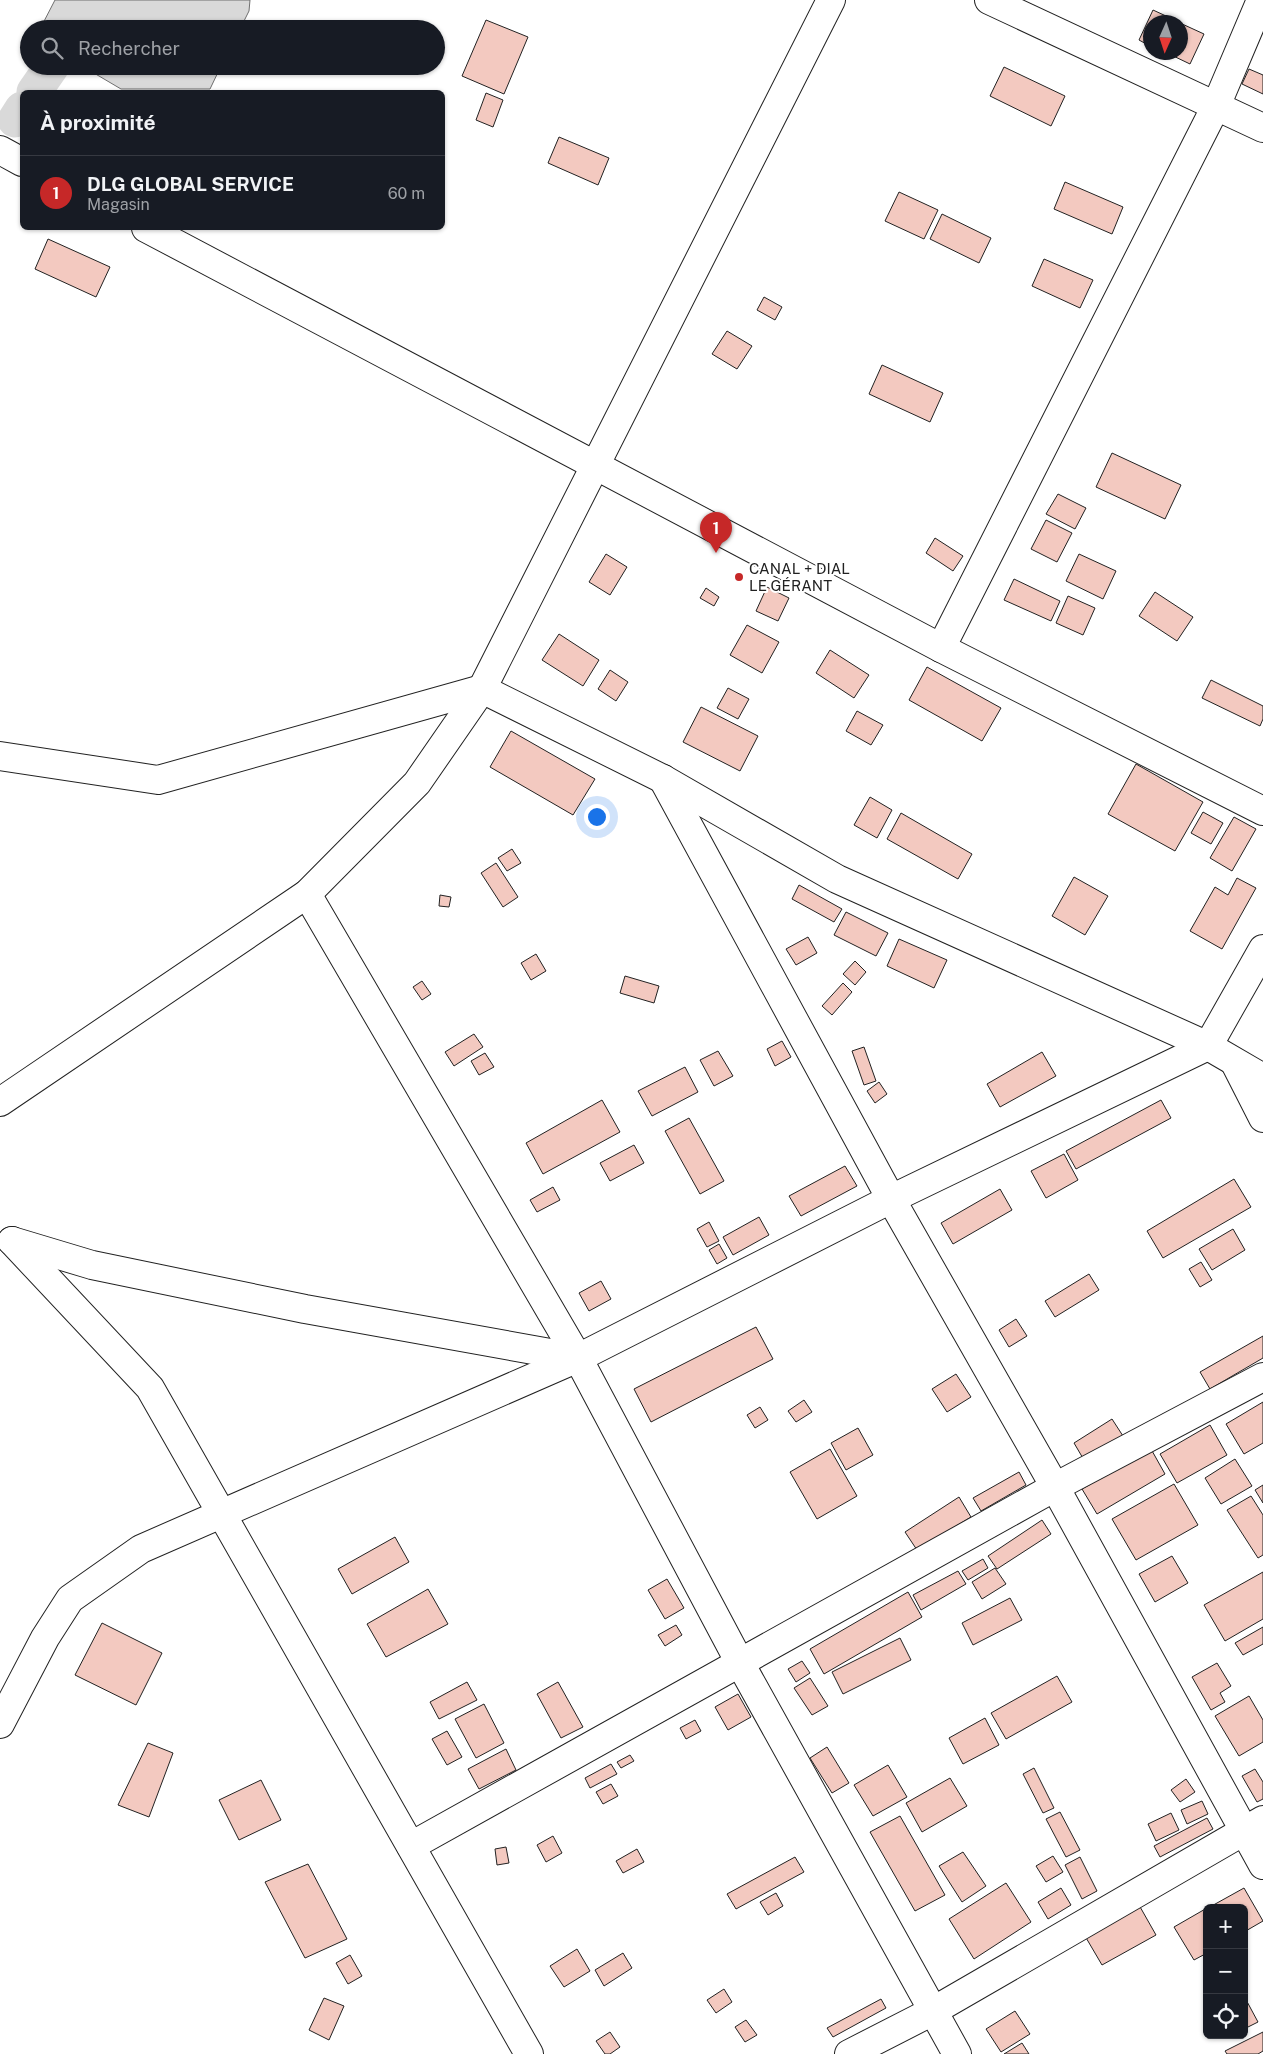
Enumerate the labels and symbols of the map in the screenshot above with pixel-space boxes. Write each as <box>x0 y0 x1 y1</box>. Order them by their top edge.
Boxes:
north arrow <box>1143 15 1188 60</box>
pin: 1 <box>700 512 732 553</box>
place label: CANAL + DIAL LE GÉRANT <box>749 560 850 594</box>
marker: CANAL + DIAL LE GÉRANT <box>733 571 745 583</box>
your location <box>584 804 610 830</box>

